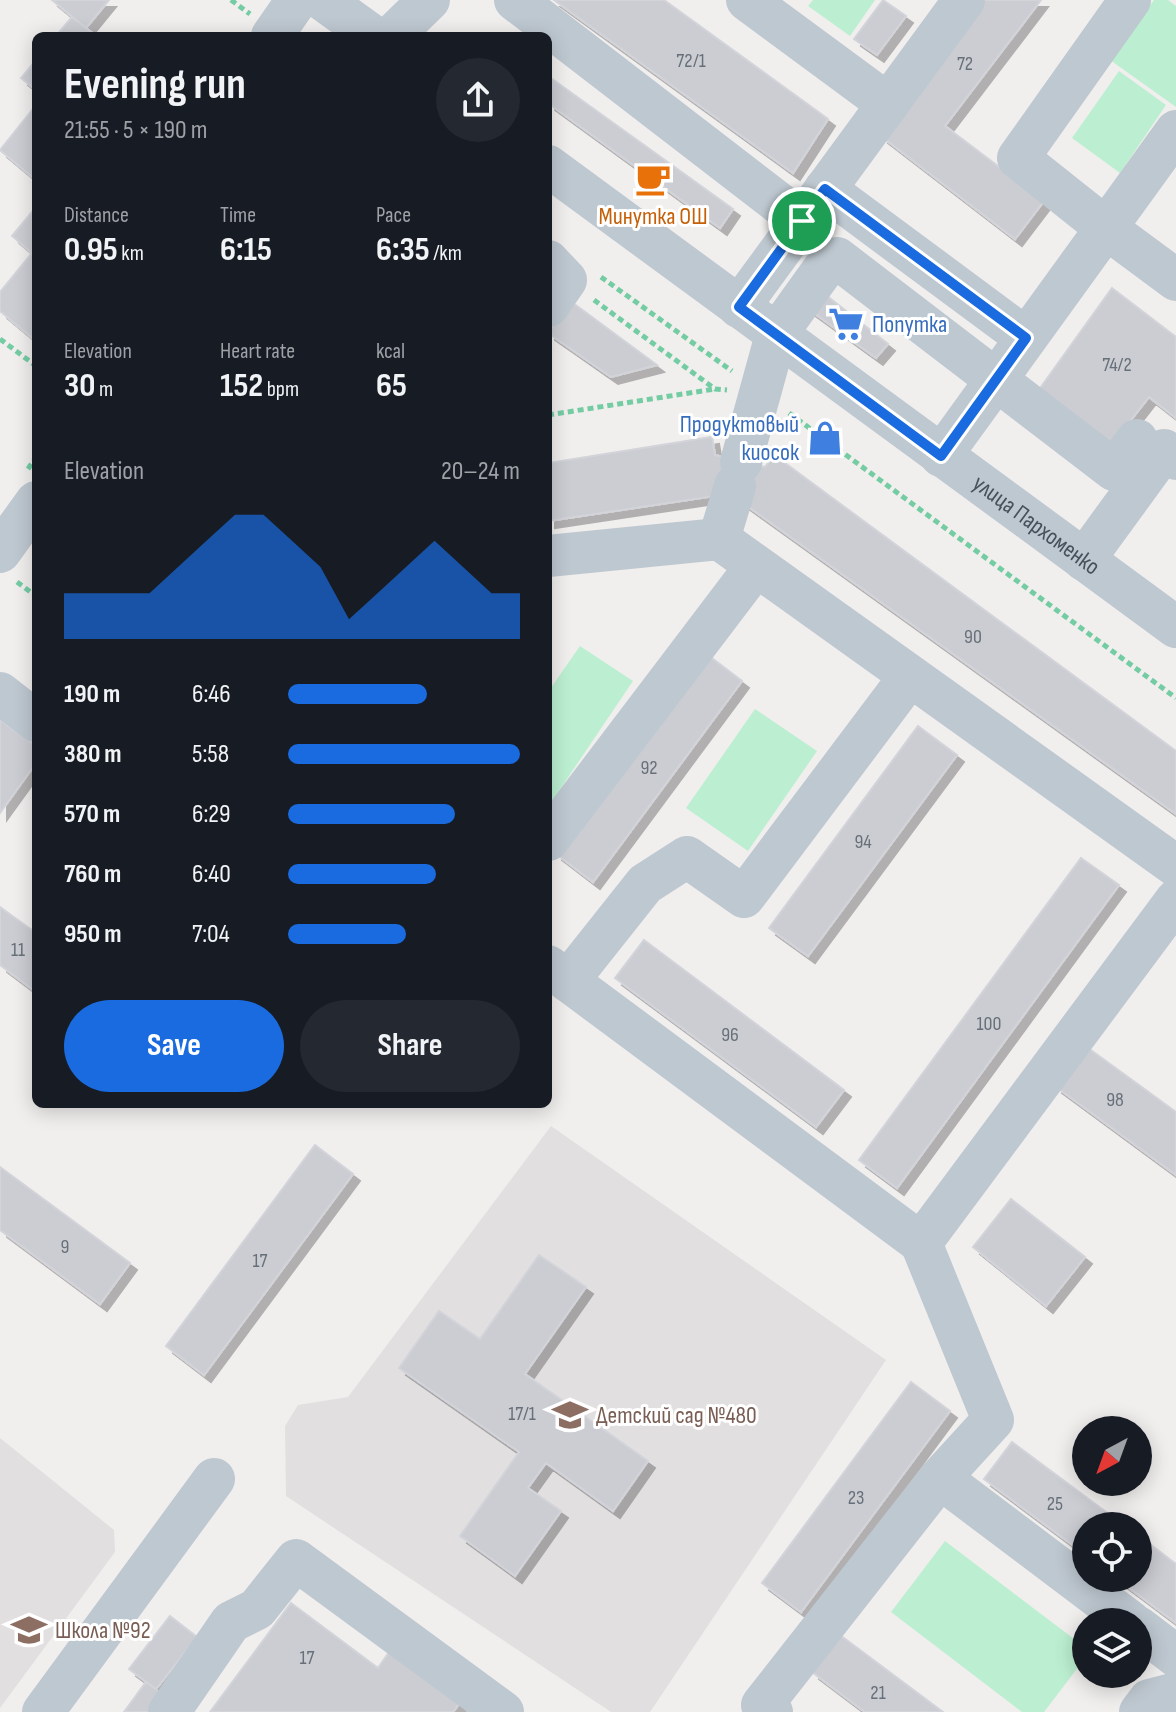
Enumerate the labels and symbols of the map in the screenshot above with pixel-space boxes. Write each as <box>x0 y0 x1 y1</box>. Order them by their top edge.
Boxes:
house number: 72/1 <box>676 49 706 73</box>
house number: 72 <box>957 52 973 76</box>
cafe icon: Минутка ОШ <box>634 160 672 198</box>
pin <box>768 187 836 255</box>
place label: Минутка ОШ <box>598 202 708 231</box>
supermarket icon: Попутка <box>827 305 865 343</box>
place label: Попутка <box>872 310 947 339</box>
house number: 74/2 <box>1102 353 1132 377</box>
place label: Продуктовый киосок <box>680 410 800 467</box>
shop icon: Продуктовый киосок <box>806 419 844 457</box>
street label: улица Пархоменко <box>967 469 1106 581</box>
house number: 90 <box>964 625 982 649</box>
house number: 92 <box>640 756 658 780</box>
house number: 94 <box>854 830 872 854</box>
house number: 11 <box>11 938 25 962</box>
house number: 100 <box>977 1012 1001 1036</box>
house number: 96 <box>721 1023 739 1047</box>
house number: 98 <box>1106 1088 1124 1112</box>
house number: 9 <box>61 1235 69 1259</box>
house number: 17 <box>253 1249 267 1273</box>
school or university icon: Детский сад №480 <box>551 1396 589 1434</box>
place label: Детский сад №480 <box>596 1401 757 1430</box>
house number: 17/1 <box>508 1402 536 1426</box>
north arrow <box>1072 1416 1152 1496</box>
house number: 23 <box>848 1486 864 1510</box>
house number: 25 <box>1047 1492 1063 1516</box>
school or university icon: Школа №92 <box>10 1611 48 1649</box>
place label: Школа №92 <box>55 1616 151 1645</box>
house number: 17 <box>300 1646 314 1670</box>
house number: 21 <box>870 1681 886 1705</box>

